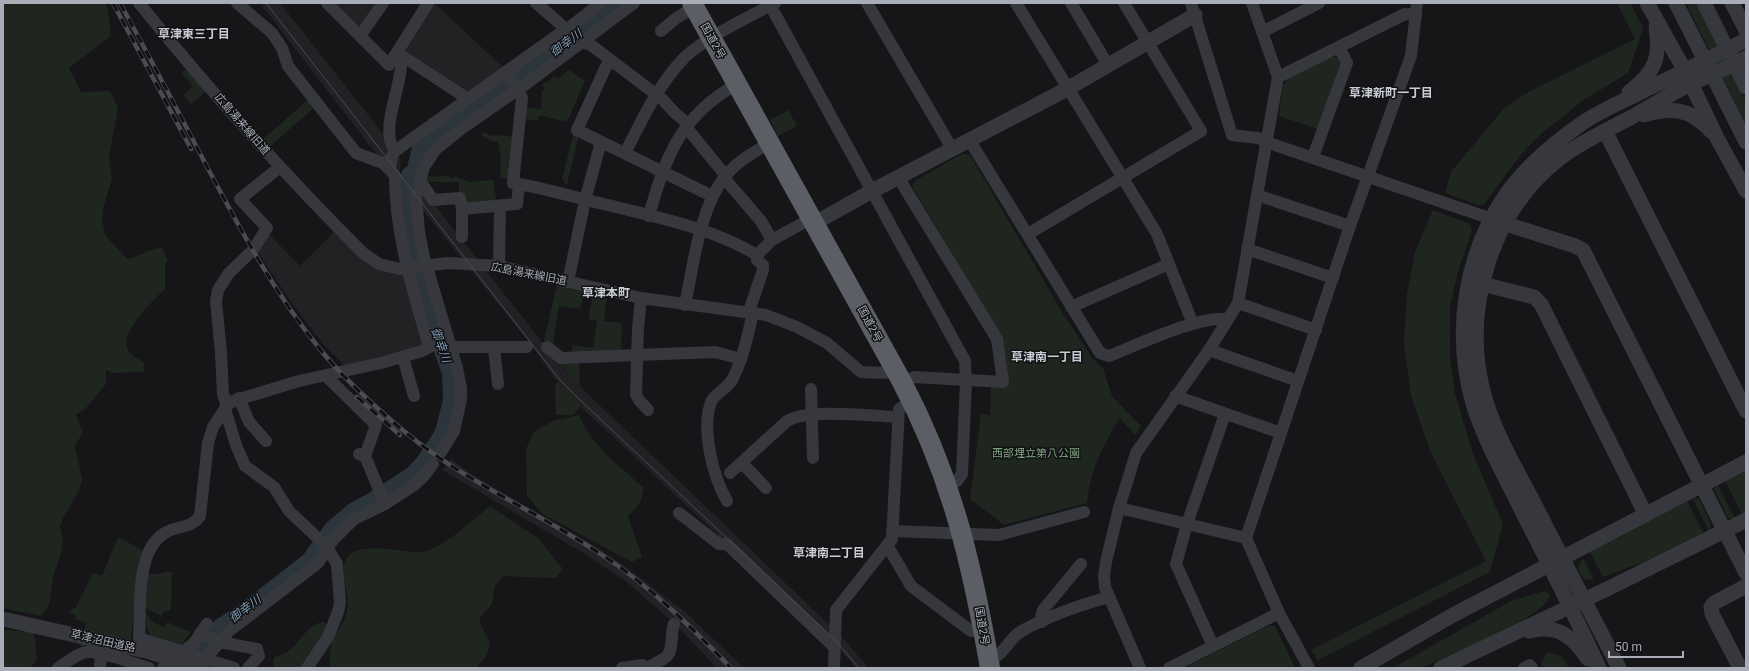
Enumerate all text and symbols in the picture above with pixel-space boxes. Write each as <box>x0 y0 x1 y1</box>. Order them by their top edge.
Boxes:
street label: 国道2号 <box>698 21 728 61</box>
water label: 御幸川 <box>547 25 586 59</box>
district label: 草津東三丁目 <box>158 27 230 41</box>
district label: 草津新町一丁目 <box>1349 86 1433 100</box>
street label: 広島湯来線旧道 <box>212 91 272 157</box>
street label: 広島湯来線旧道 <box>490 260 568 288</box>
district label: 草津本町 <box>582 286 630 300</box>
street label: 国道2号 <box>855 304 885 344</box>
water label: 御幸川 <box>429 326 454 366</box>
district label: 草津南一丁目 <box>1011 350 1083 364</box>
park label: 西部埋立第八公園 <box>992 447 1080 460</box>
district label: 草津南二丁目 <box>793 546 865 560</box>
water label: 御幸川 <box>226 591 265 625</box>
street label: 国道2号 <box>972 606 992 646</box>
street label: 草津沼田道路 <box>69 627 137 655</box>
scale bar <box>1609 633 1683 659</box>
text: 50 m <box>1615 640 1642 654</box>

